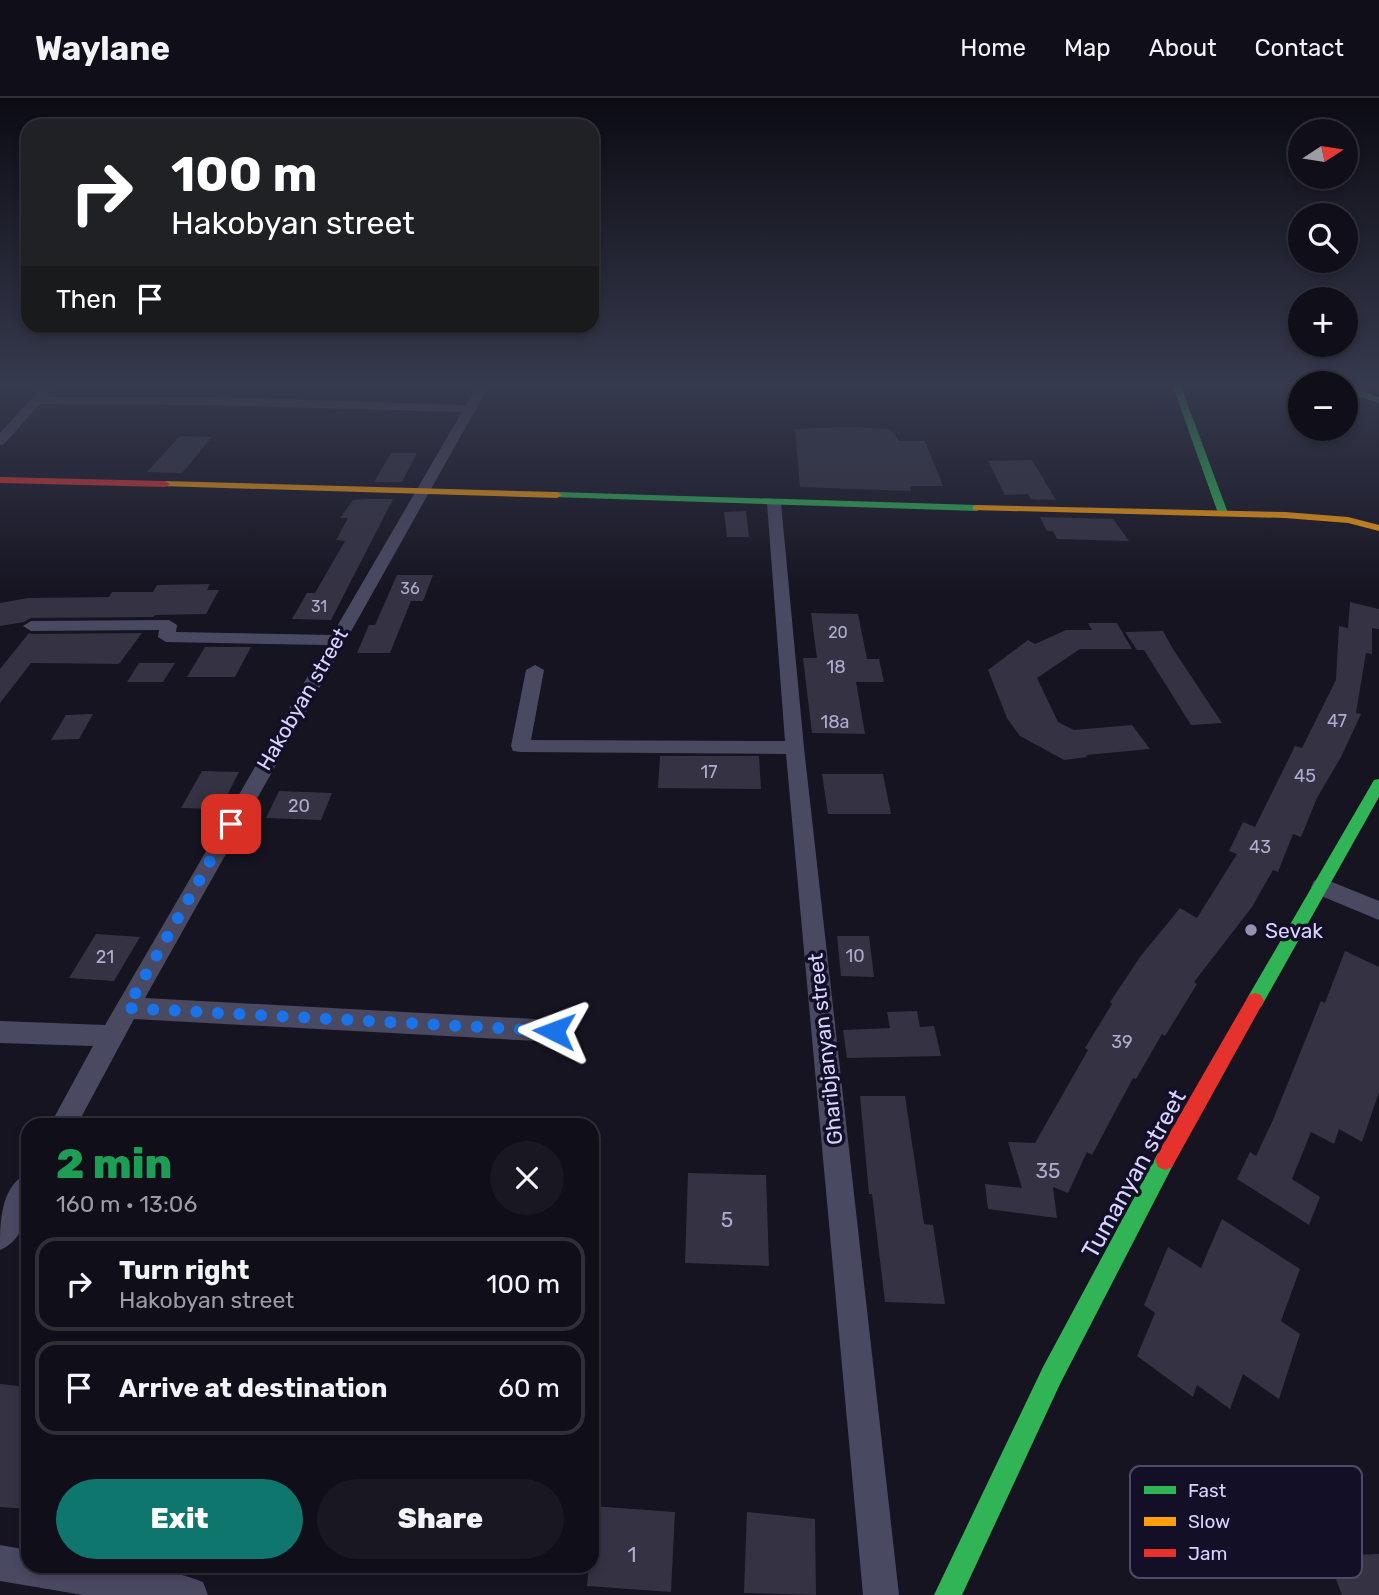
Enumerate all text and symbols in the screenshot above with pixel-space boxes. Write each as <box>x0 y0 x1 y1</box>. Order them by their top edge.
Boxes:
text: Waylane <box>35 29 170 68</box>
text: Home <box>960 34 1026 62</box>
text: Map <box>1064 34 1111 62</box>
text: About <box>1149 34 1217 62</box>
text: Contact <box>1255 34 1344 62</box>
north arrow <box>1288 119 1358 189</box>
map controls <box>1288 119 1358 441</box>
text: 100 m <box>171 145 317 203</box>
icon: right <box>56 147 147 238</box>
button: search <box>1288 203 1358 273</box>
text: Hakobyan street <box>171 204 415 242</box>
icon: arrive <box>131 280 169 318</box>
text: Then <box>56 284 117 315</box>
button: + <box>1288 287 1358 357</box>
button: − <box>1288 371 1358 441</box>
house number: 36 <box>400 579 420 598</box>
house number: 31 <box>311 597 327 616</box>
street label: Hakobyan street <box>251 623 353 775</box>
house number: 20 <box>828 623 848 642</box>
house number: 18 <box>826 656 846 678</box>
house number: 47 <box>1327 710 1347 732</box>
house number: 18a <box>820 711 850 733</box>
house number: 17 <box>701 761 717 783</box>
house number: 45 <box>1294 765 1316 787</box>
pin <box>201 794 261 854</box>
house number: 20 <box>288 795 310 817</box>
icon: arrive <box>212 805 250 843</box>
house number: 43 <box>1249 836 1271 858</box>
place label: Sevak <box>1265 918 1323 943</box>
marker: Sevak <box>1243 922 1259 938</box>
house number: 10 <box>845 945 865 967</box>
house number: 21 <box>96 946 114 968</box>
street label: Gharibjanyan street <box>803 952 847 1146</box>
position arrow <box>517 994 591 1068</box>
house number: 39 <box>1111 1031 1133 1053</box>
street label: Tumanyan street <box>1076 1085 1192 1263</box>
text: 2 min <box>56 1139 172 1189</box>
button: close <box>490 1141 564 1215</box>
house number: 35 <box>1035 1158 1061 1183</box>
text: 160 m · 13:06 <box>56 1190 197 1218</box>
house number: 5 <box>721 1207 733 1232</box>
text: Turn right <box>119 1255 249 1286</box>
icon: right <box>60 1265 98 1303</box>
text: 100 m <box>486 1269 560 1300</box>
text: Hakobyan street <box>119 1286 294 1314</box>
icon: arrive <box>60 1369 98 1407</box>
text: Arrive at destination <box>119 1373 387 1404</box>
text: 60 m <box>498 1373 560 1404</box>
legend <box>1130 1466 1362 1578</box>
button: Exit <box>56 1479 303 1559</box>
button: Share <box>317 1479 564 1559</box>
text: Fast <box>1188 1479 1227 1502</box>
text: Slow <box>1188 1510 1230 1533</box>
house number: 1 <box>628 1542 637 1567</box>
text: Jam <box>1188 1542 1227 1565</box>

